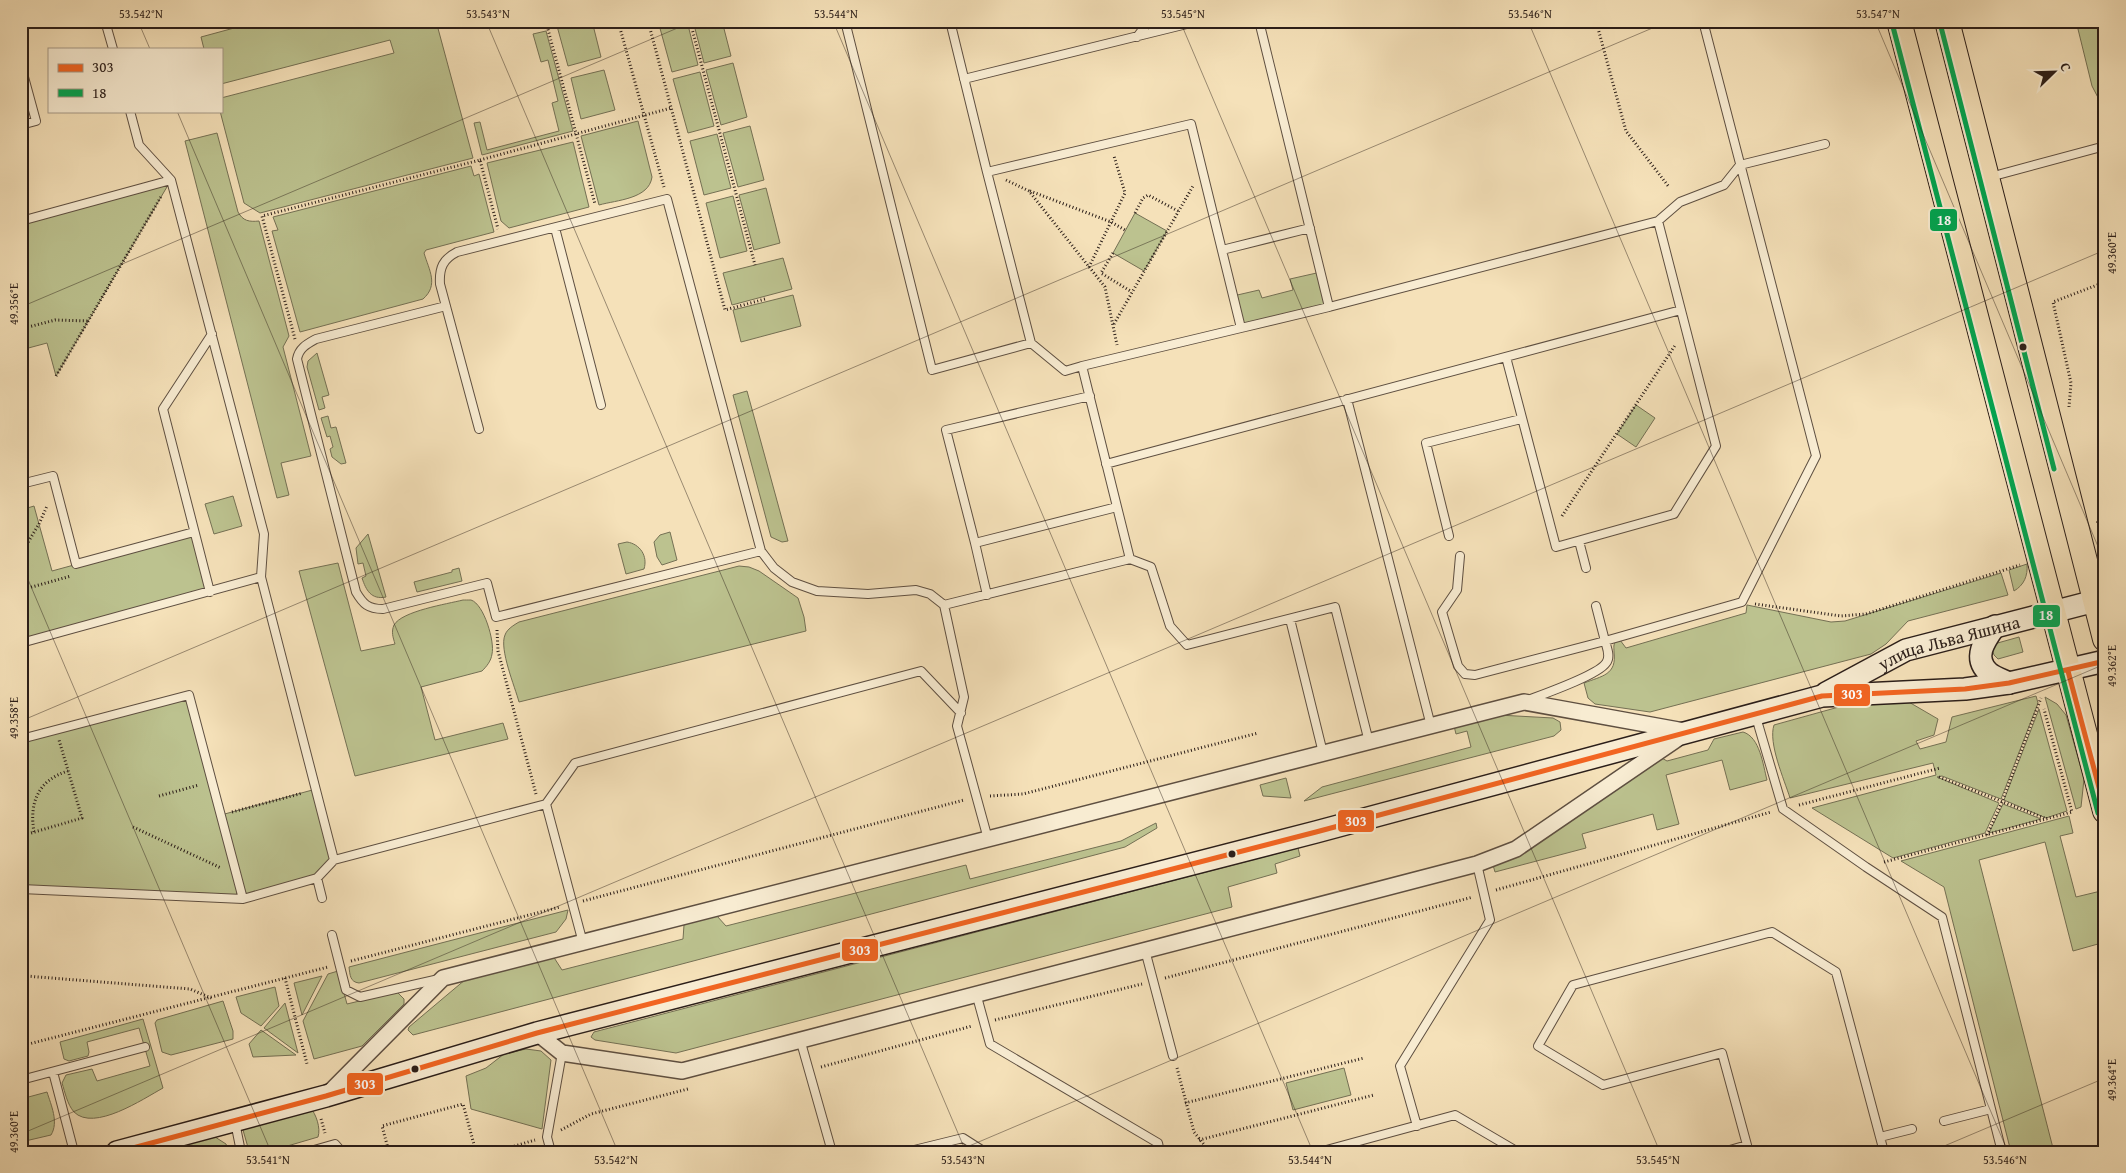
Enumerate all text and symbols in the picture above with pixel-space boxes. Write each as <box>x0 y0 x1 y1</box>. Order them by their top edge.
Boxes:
text: 53.542°N <box>119 5 163 22</box>
text: 53.543°N <box>466 5 510 22</box>
text: 53.544°N <box>814 5 858 22</box>
text: 53.545°N <box>1161 5 1205 22</box>
text: 53.546°N <box>1508 5 1552 22</box>
text: 53.547°N <box>1856 5 1900 22</box>
legend <box>48 48 222 112</box>
north arrow <box>2028 48 2078 98</box>
text: 303 <box>92 56 114 77</box>
text: С <box>2055 59 2077 75</box>
text: 18 <box>92 82 106 103</box>
line badge: 18 <box>1929 208 1958 232</box>
text: 18 <box>1937 210 1951 230</box>
text: 49.360°E <box>2103 232 2120 274</box>
text: 49.356°E <box>5 283 22 325</box>
unlabelled marker <box>2018 342 2028 352</box>
line badge: 18 <box>2032 604 2061 628</box>
text: 18 <box>2039 605 2053 625</box>
street label: улица Льва Яшина <box>1872 607 2023 677</box>
text: 49.362°E <box>2103 645 2120 687</box>
line badge: 303 <box>1833 683 1871 707</box>
text: 303 <box>1841 684 1863 704</box>
text: 49.358°E <box>5 697 22 739</box>
line badge: 303 <box>1337 809 1375 833</box>
text: 303 <box>1345 811 1367 831</box>
unlabelled marker <box>1227 849 1237 859</box>
line badge: 303 <box>841 938 879 962</box>
text: 303 <box>849 940 871 960</box>
text: 49.364°E <box>2103 1059 2120 1101</box>
unlabelled marker <box>410 1064 420 1074</box>
line badge: 303 <box>346 1072 384 1096</box>
text: 303 <box>354 1074 376 1094</box>
text: 49.360°E <box>5 1111 22 1153</box>
text: 53.541°N <box>246 1151 290 1168</box>
text: 53.542°N <box>594 1151 638 1168</box>
text: 53.543°N <box>941 1151 985 1168</box>
text: 53.544°N <box>1288 1151 1332 1168</box>
text: 53.545°N <box>1636 1151 1680 1168</box>
text: 53.546°N <box>1983 1151 2027 1168</box>

